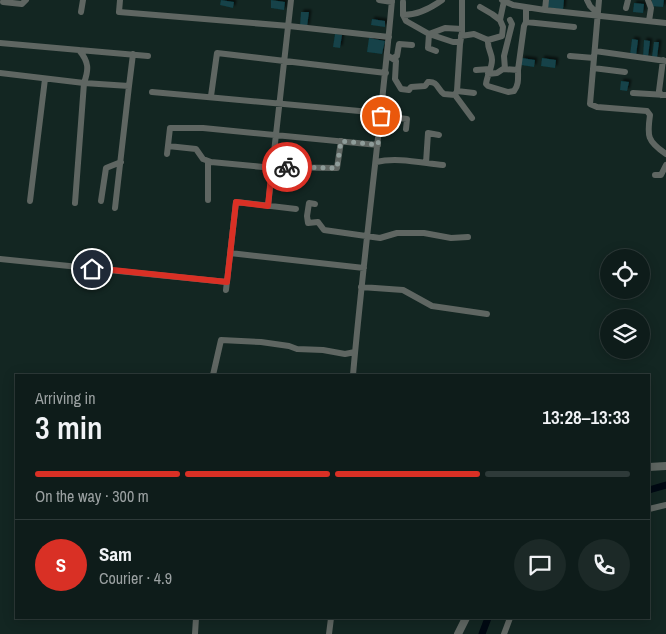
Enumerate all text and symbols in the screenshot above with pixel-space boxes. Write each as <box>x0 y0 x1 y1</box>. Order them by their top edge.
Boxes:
pin <box>360 95 402 137</box>
icon: bag <box>367 102 395 130</box>
courier <box>262 142 312 192</box>
icon: bike <box>273 153 301 181</box>
pin <box>71 248 113 290</box>
map controls <box>600 249 650 359</box>
button: locate <box>600 249 650 299</box>
icon: home <box>78 255 106 283</box>
button: layers <box>600 309 650 359</box>
text: Arriving in <box>35 387 96 409</box>
text: 13:28–13:33 <box>542 404 630 430</box>
text: 3 min <box>35 406 103 449</box>
text: On the way · 300 m <box>35 485 149 507</box>
button: chat <box>514 539 566 591</box>
button: phone <box>578 539 630 591</box>
text: Sam <box>99 541 132 567</box>
text: S <box>56 552 66 578</box>
text: Courier · 4.9 <box>99 567 172 589</box>

